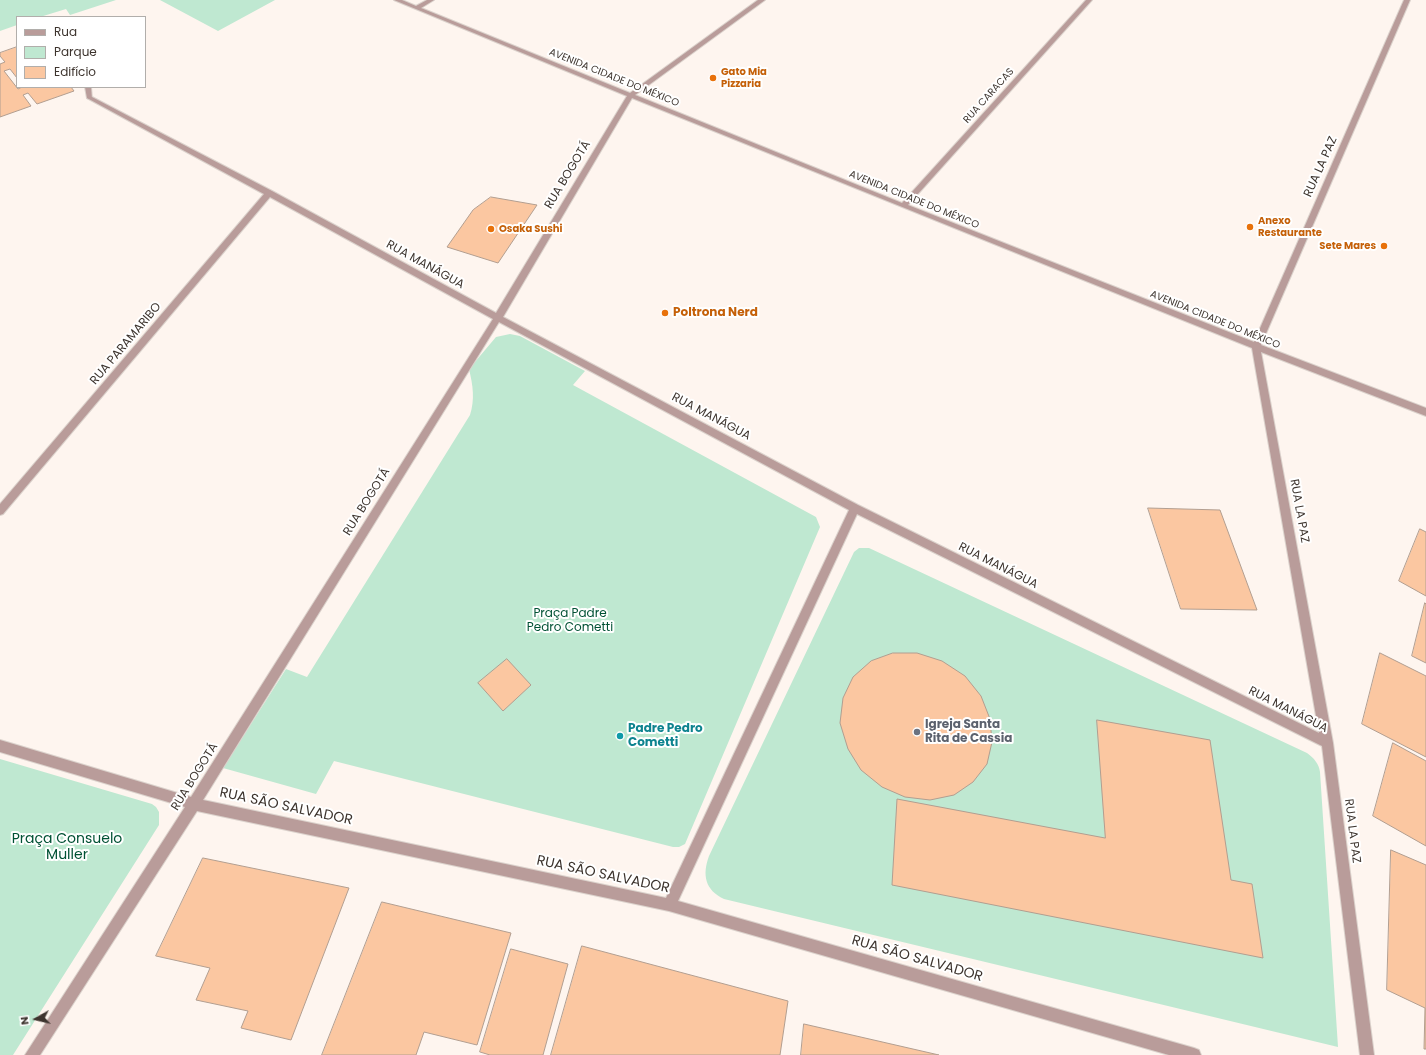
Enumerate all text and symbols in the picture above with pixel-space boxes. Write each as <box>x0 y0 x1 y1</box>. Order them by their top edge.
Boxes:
legend <box>16 16 146 88</box>
text: Rua <box>54 23 77 40</box>
text: Parque <box>54 43 97 60</box>
street label: AVENIDA CIDADE DO MÉXICO <box>547 46 681 110</box>
text: Edifício <box>54 63 96 80</box>
place label: Gato Mia Pizzaria <box>721 66 767 90</box>
street label: RUA CARACAS <box>961 66 1017 126</box>
marker: Gato Mia Pizzaria <box>708 73 718 83</box>
street label: RUA LA PAZ <box>1301 135 1341 199</box>
street label: RUA BOGOTÁ <box>542 138 594 212</box>
street label: AVENIDA CIDADE DO MÉXICO <box>847 168 981 232</box>
place label: Anexo Restaurante <box>1258 215 1322 238</box>
marker: Anexo Restaurante <box>1245 222 1255 232</box>
place label: Osaka Sushi <box>499 223 562 235</box>
marker: Osaka Sushi <box>486 224 496 234</box>
street label: RUA MANÁGUA <box>383 238 467 292</box>
place label: Sete Mares <box>1319 240 1376 252</box>
marker: Sete Mares <box>1379 241 1389 251</box>
street label: AVENIDA CIDADE DO MÉXICO <box>1148 288 1282 352</box>
street label: RUA PARAMARIBO <box>88 300 164 388</box>
place label: Poltrona Nerd <box>673 306 758 320</box>
marker: Poltrona Nerd <box>660 308 670 318</box>
street label: RUA MANÁGUA <box>669 390 753 444</box>
street label: RUA BOGOTÁ <box>341 466 393 538</box>
street label: RUA LA PAZ <box>1286 478 1312 544</box>
street label: RUA MANÁGUA <box>956 540 1040 592</box>
park label: Praça Padre Pedro Cometti <box>527 607 613 635</box>
street label: RUA MANÁGUA <box>1246 684 1330 736</box>
place label: Igreja Santa Rita de Cassia <box>925 718 1012 746</box>
place label: Padre Pedro Cometti <box>628 722 703 750</box>
marker: Igreja Santa Rita de Cassia <box>912 727 922 737</box>
marker: Padre Pedro Cometti <box>615 731 625 741</box>
street label: RUA BOGOTÁ <box>169 741 221 813</box>
street label: RUA SÃO SALVADOR <box>218 785 354 829</box>
street label: RUA LA PAZ <box>1341 798 1363 864</box>
park label: Praça Consuelo Muller <box>12 831 122 864</box>
street label: RUA SÃO SALVADOR <box>535 853 671 897</box>
street label: RUA SÃO SALVADOR <box>850 932 984 986</box>
north arrow <box>16 999 56 1039</box>
text: N <box>16 1015 33 1026</box>

